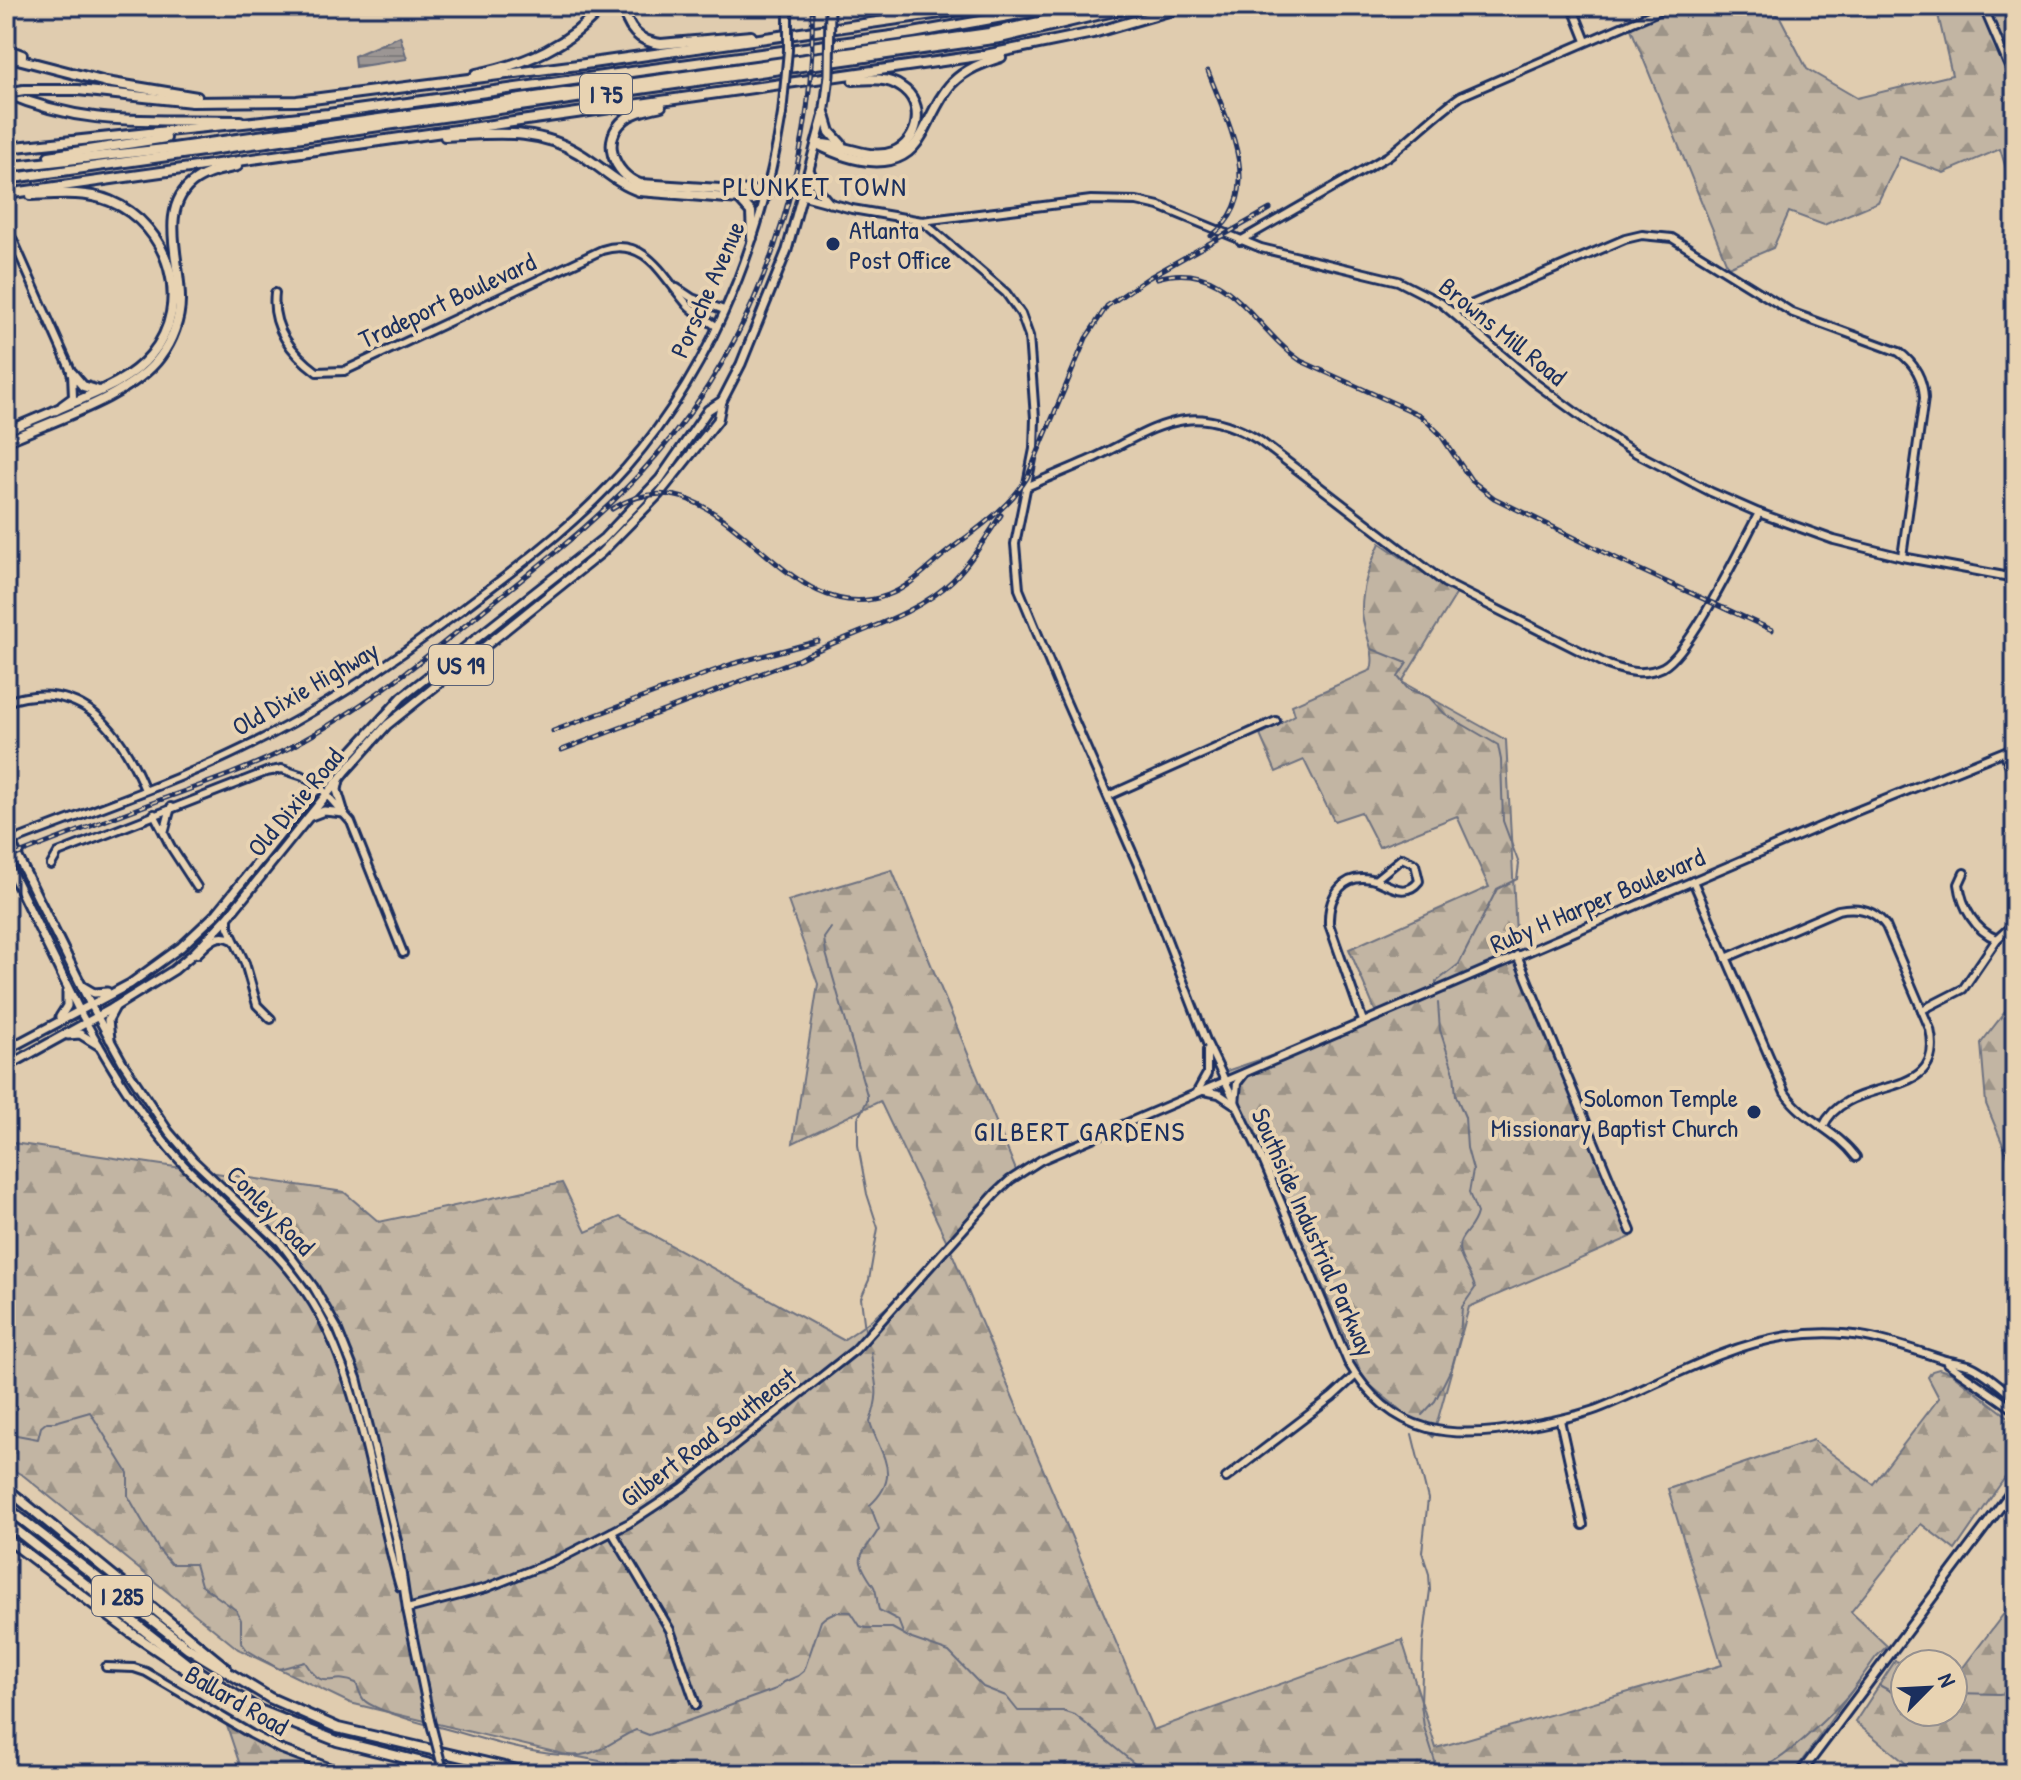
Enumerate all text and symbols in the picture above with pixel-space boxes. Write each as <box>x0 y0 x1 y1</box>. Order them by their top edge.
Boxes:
road number: I 75 <box>580 74 632 114</box>
district label: PLUNKET TOWN <box>722 167 908 205</box>
place label: Atlanta Post Office <box>849 212 951 277</box>
street label: Porsche Avenue <box>661 215 753 363</box>
marker: Atlanta Post Office <box>824 235 842 253</box>
street label: Tradeport Boulevard <box>353 244 541 356</box>
street label: Browns Mill Road <box>1432 269 1574 393</box>
street label: Old Dixie Highway <box>226 632 384 744</box>
road number: US 19 <box>429 645 493 685</box>
street label: Old Dixie Road <box>239 740 351 864</box>
street label: Ruby H Harper Boulevard <box>1484 839 1710 961</box>
place label: Solomon Temple Missionary Baptist Church <box>1491 1080 1738 1145</box>
street label: Southside Industrial Parkway <box>1244 1102 1384 1362</box>
marker: Solomon Temple Missionary Baptist Church <box>1745 1103 1763 1121</box>
district label: GILBERT GARDENS <box>974 1112 1186 1150</box>
street label: Conley Road <box>219 1157 323 1263</box>
street label: Gilbert Road Southeast <box>613 1359 804 1515</box>
road number: I 285 <box>92 1576 152 1616</box>
north arrow <box>1889 1648 1969 1728</box>
street label: Ballard Road <box>179 1656 295 1744</box>
text: N <box>1931 1668 1963 1692</box>

